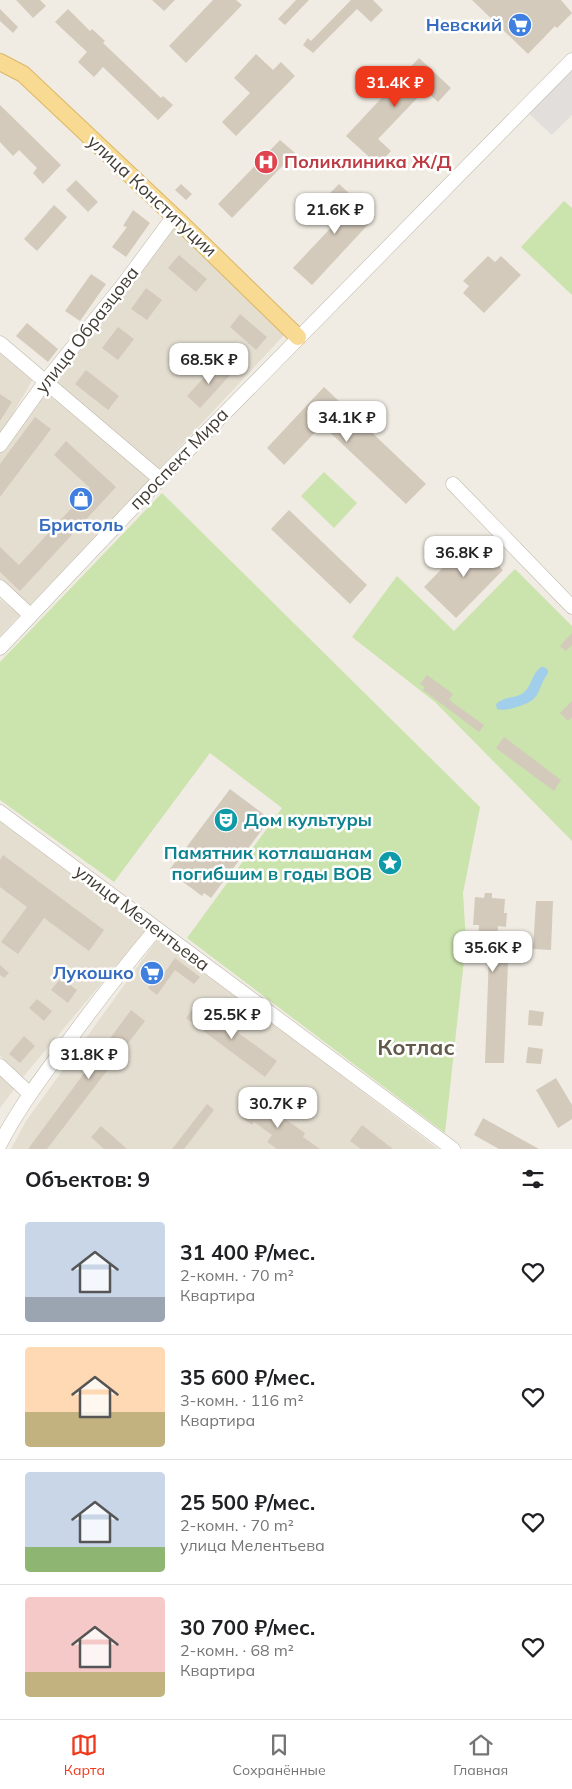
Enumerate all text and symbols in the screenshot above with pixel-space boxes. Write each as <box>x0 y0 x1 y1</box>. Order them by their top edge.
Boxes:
supermarket icon: Невский <box>507 12 533 38</box>
place label: Невский <box>426 13 502 36</box>
pin: 31.4K ₽ <box>349 66 441 108</box>
text: 31.4K ₽ <box>366 72 424 92</box>
street label: улица Конституции <box>83 130 222 261</box>
hospital icon: Поликлиника Ж/Д <box>253 149 279 175</box>
place label: Поликлиника Ж/Д <box>284 150 452 173</box>
pin: 21.6K ₽ <box>289 192 381 235</box>
text: 21.6K ₽ <box>306 199 364 219</box>
street label: улица Образцова <box>30 261 143 398</box>
pin: 68.5K ₽ <box>163 342 255 385</box>
text: 68.5K ₽ <box>180 349 238 369</box>
pin: 34.1K ₽ <box>301 400 393 443</box>
street label: проспект Мира <box>124 403 233 514</box>
text: 34.1K ₽ <box>318 407 376 427</box>
shop icon: Бристоль <box>68 486 94 512</box>
place label: Бристоль <box>39 513 123 536</box>
pin: 36.8K ₽ <box>418 536 510 578</box>
text: 36.8K ₽ <box>435 542 493 562</box>
theatre icon: Дом культуры <box>213 807 239 833</box>
place label: Дом культуры <box>244 808 372 831</box>
place label: Памятник котлашанам погибшим в годы ВОВ <box>164 841 372 885</box>
place icon: Памятник котлашанам погибшим в годы ВОВ <box>377 850 403 876</box>
street label: улица Мелентьева <box>70 859 214 976</box>
pin: 35.6K ₽ <box>447 930 539 973</box>
text: 35.6K ₽ <box>464 937 522 957</box>
supermarket icon: Лукошко <box>139 960 165 986</box>
place label: Лукошко <box>52 961 134 984</box>
pin: 25.5K ₽ <box>186 998 278 1040</box>
text: 25.5K ₽ <box>203 1004 261 1024</box>
district label: Котлас <box>377 1033 455 1061</box>
pin: 31.8K ₽ <box>43 1038 135 1080</box>
text: 31.8K ₽ <box>60 1044 118 1064</box>
pin: 30.7K ₽ <box>232 1086 324 1129</box>
text: 30.7K ₽ <box>249 1093 307 1113</box>
icon: filters <box>519 1165 547 1193</box>
text: Объектов: 9 <box>25 1166 150 1192</box>
text: 31 400 ₽/мес. <box>180 1239 315 1265</box>
icon: home <box>65 1242 125 1302</box>
icon: heart <box>519 1258 547 1286</box>
text: 2-комн. · 70 m² <box>180 1265 294 1285</box>
text: Квартира <box>180 1285 255 1305</box>
text: 35 600 ₽/мес. <box>180 1364 315 1390</box>
icon: home <box>65 1367 125 1427</box>
icon: heart <box>519 1383 547 1411</box>
text: 3-комн. · 116 m² <box>180 1390 304 1410</box>
text: Квартира <box>180 1410 255 1430</box>
text: 25 500 ₽/мес. <box>180 1489 315 1515</box>
icon: home <box>65 1492 125 1552</box>
icon: heart <box>519 1508 547 1536</box>
text: 2-комн. · 70 m² <box>180 1515 294 1535</box>
text: улица Мелентьева <box>180 1535 325 1555</box>
text: 30 700 ₽/мес. <box>180 1614 315 1640</box>
icon: home <box>65 1617 125 1677</box>
icon: heart <box>519 1633 547 1661</box>
text: 2-комн. · 68 m² <box>180 1640 294 1660</box>
text: Квартира <box>180 1660 255 1680</box>
tab: Карта <box>64 1731 105 1779</box>
tab: Сохранённые <box>233 1731 326 1779</box>
tab: Главная <box>453 1731 508 1779</box>

